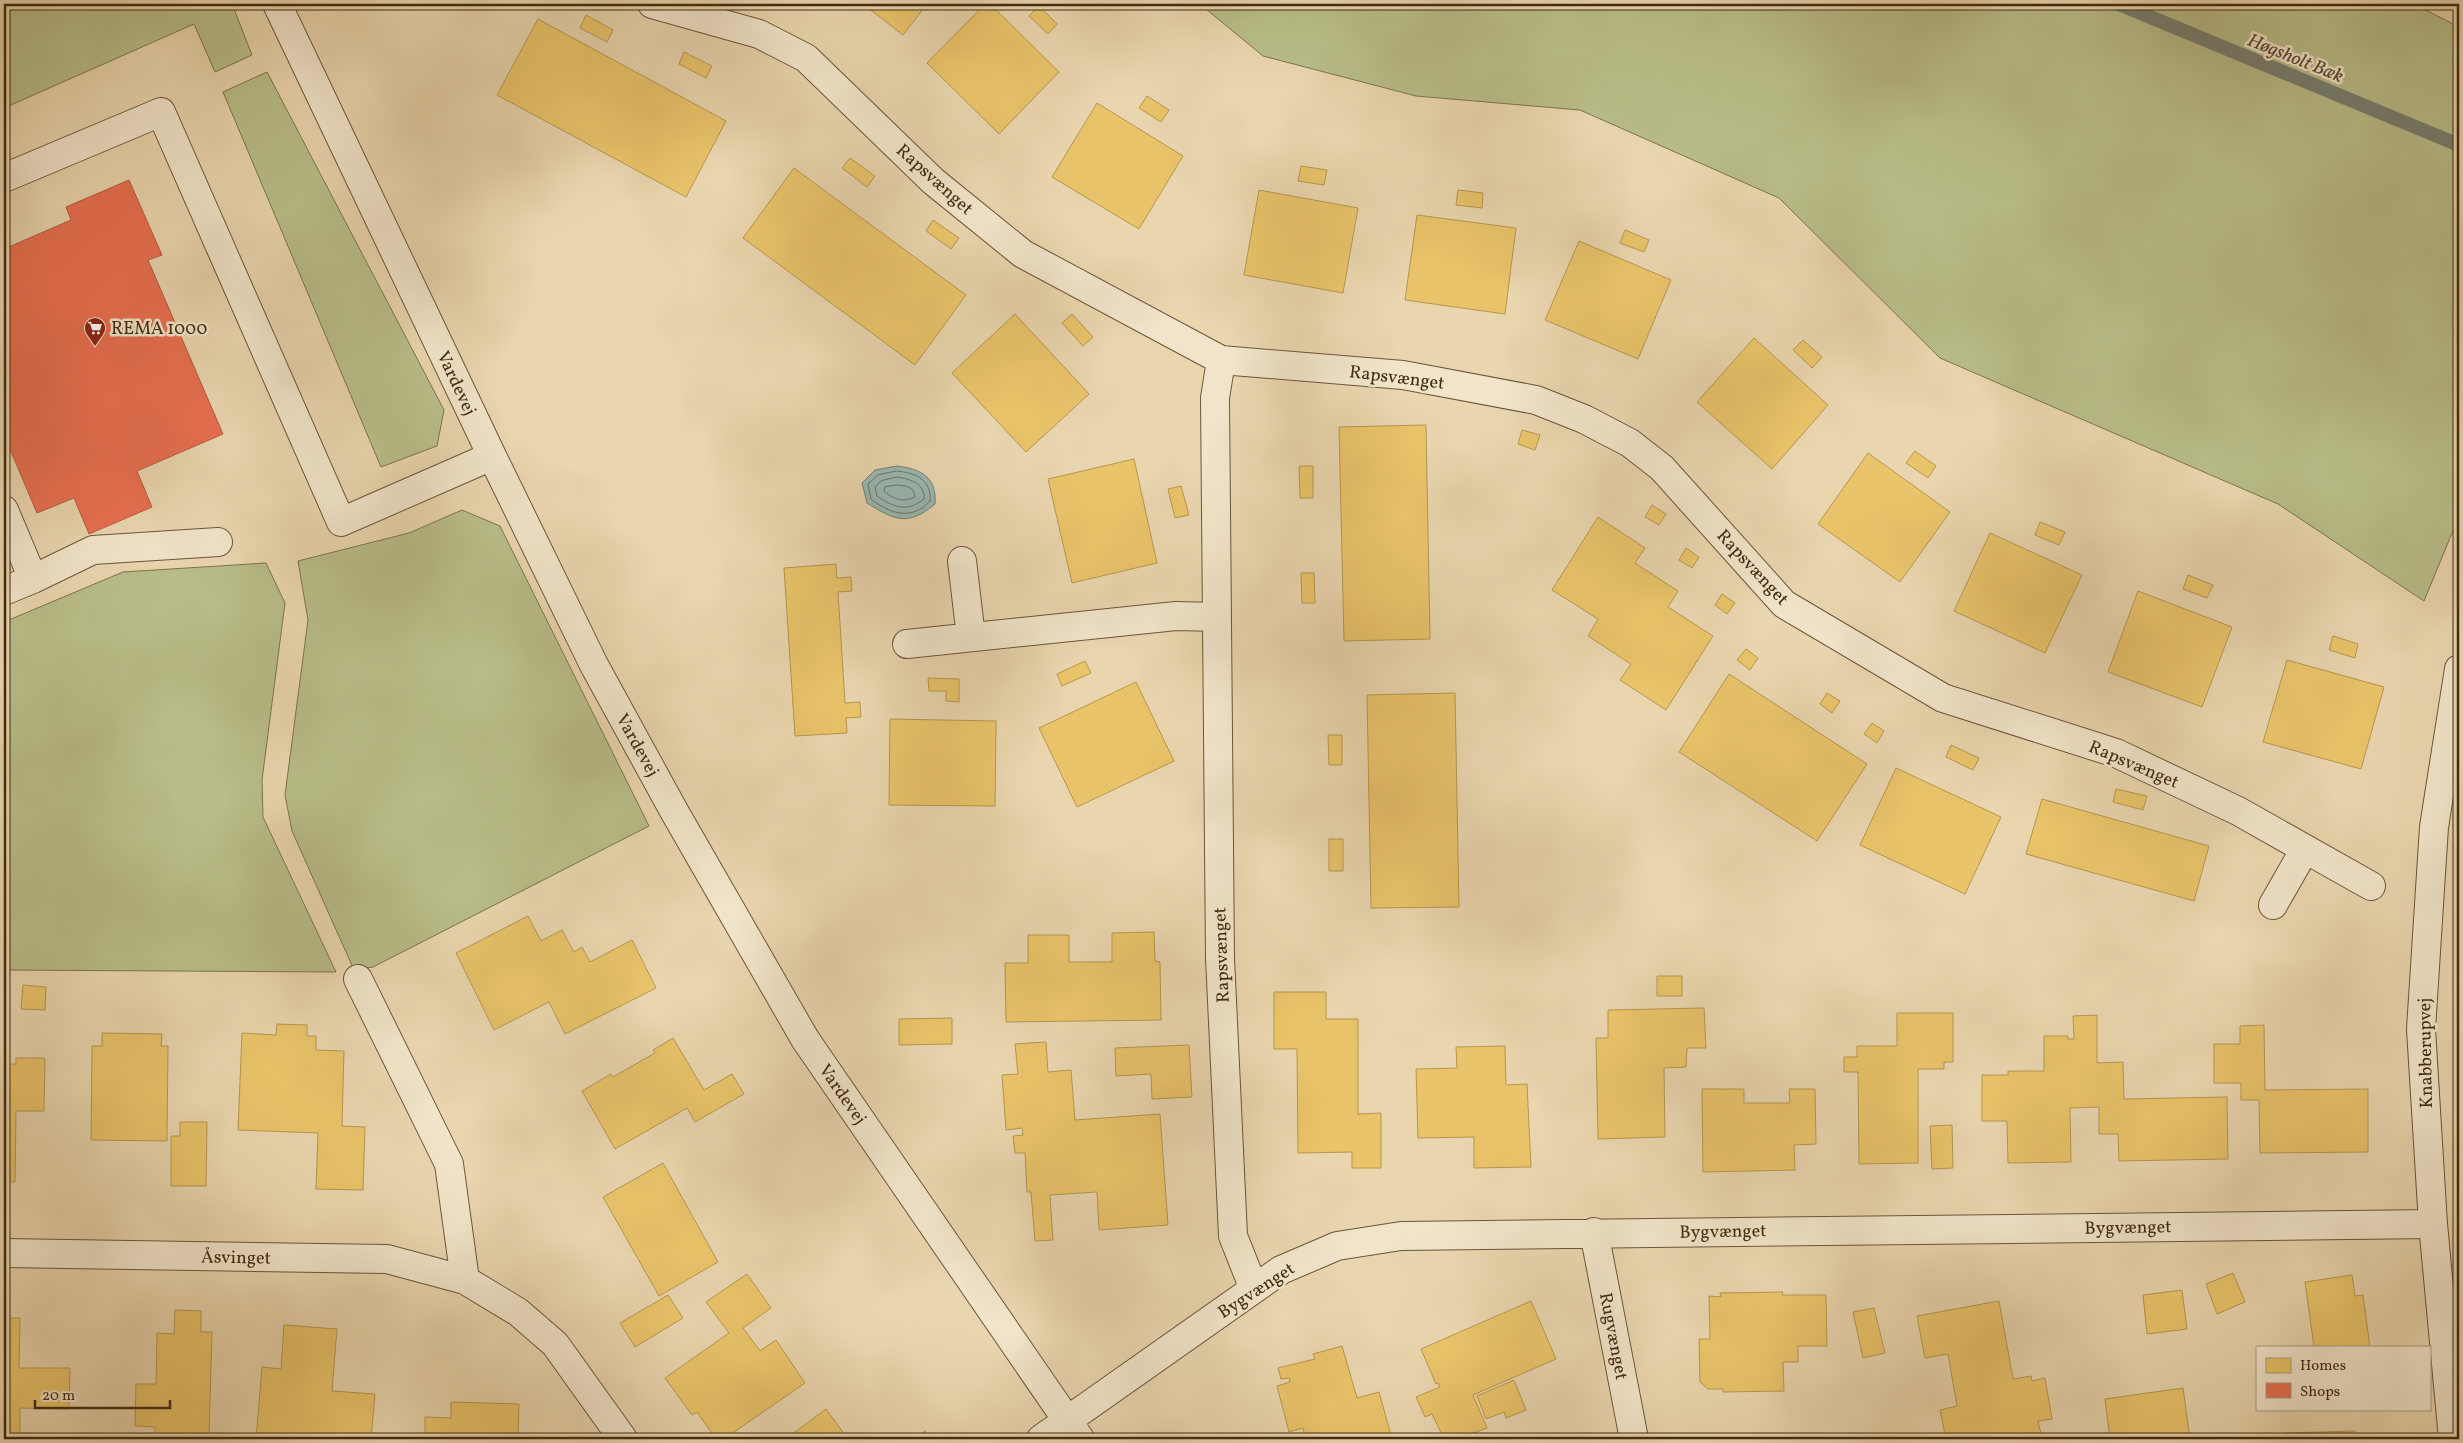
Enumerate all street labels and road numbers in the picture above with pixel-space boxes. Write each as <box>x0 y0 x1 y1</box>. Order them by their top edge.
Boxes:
street label: Rapsvænget <box>890 139 978 221</box>
street label: Vardevej <box>430 347 481 420</box>
street label: Rapsvænget <box>1348 360 1446 397</box>
street label: Rapsvænget <box>1710 524 1794 612</box>
street label: Vardevej <box>609 710 664 782</box>
street label: Rapsvænget <box>2084 735 2182 796</box>
street label: Rapsvænget <box>1208 907 1237 1003</box>
street label: Knabberupvej <box>2413 997 2440 1109</box>
street label: Vardevej <box>812 1060 872 1130</box>
street label: Bygvænget <box>2084 1215 2172 1242</box>
street label: Bygvænget <box>1679 1219 1767 1246</box>
street label: Åsvinget <box>201 1245 271 1272</box>
street label: Bygvænget <box>1213 1257 1300 1325</box>
street label: Rugvænget <box>1592 1290 1633 1382</box>

